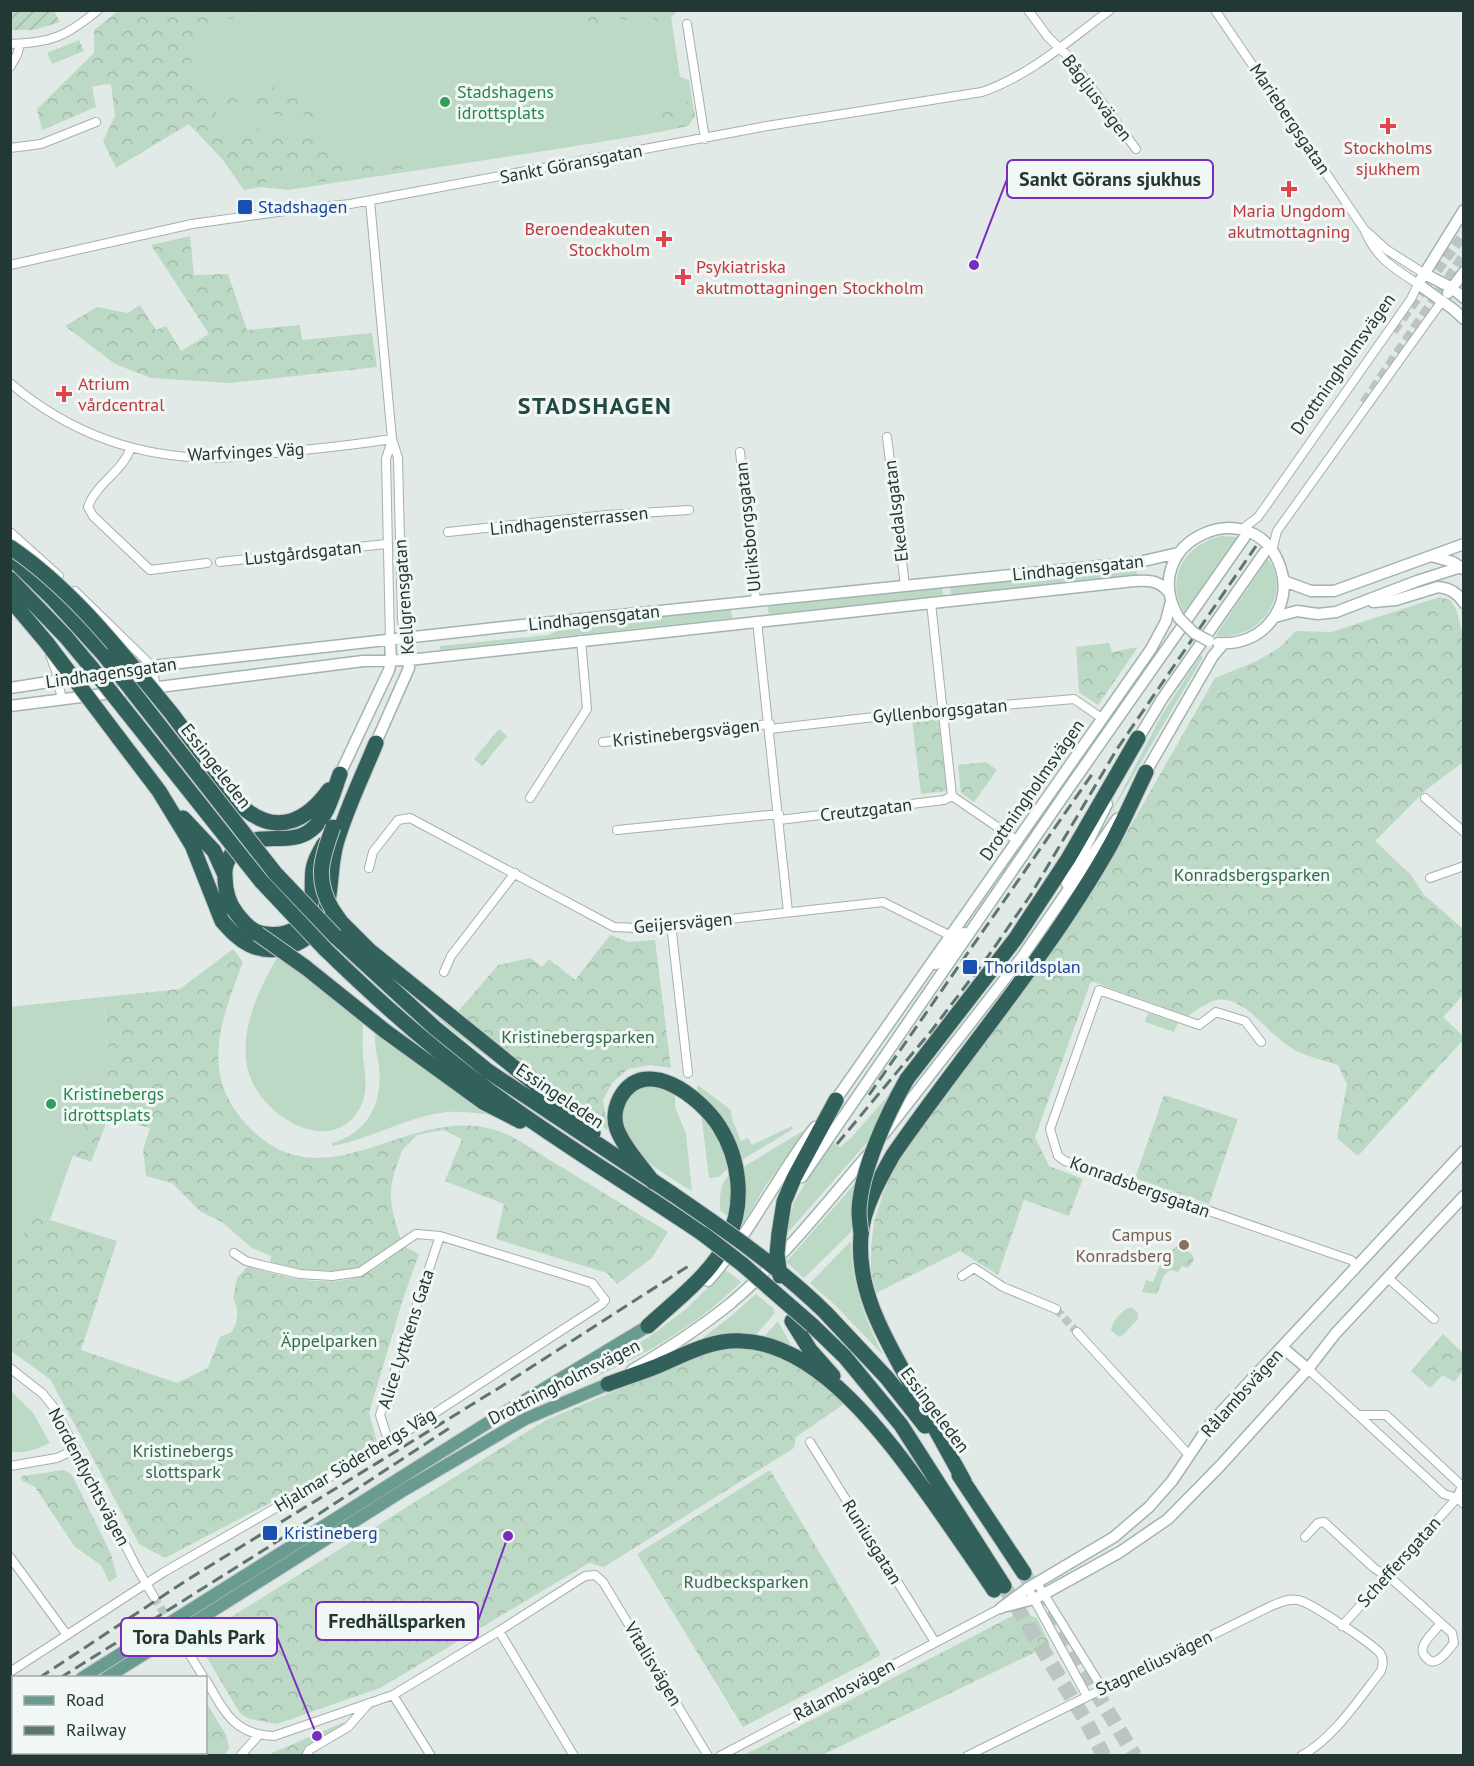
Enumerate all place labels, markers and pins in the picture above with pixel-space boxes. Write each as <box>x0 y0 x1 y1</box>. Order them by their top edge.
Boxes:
place label: Stadshagens idrottsplats <box>457 80 554 124</box>
marker: Stadshagens idrottsplats <box>438 95 452 109</box>
marker: Stockholms sjukhem <box>1379 117 1397 135</box>
place label: Stockholms sjukhem <box>1344 136 1432 180</box>
callout: Sankt Görans sjukhus <box>1007 160 1213 198</box>
marker: Maria Ungdom akutmottagning <box>1280 180 1298 198</box>
place label: Stadshagen <box>258 195 347 218</box>
marker: Stadshagen <box>236 198 254 216</box>
place label: Maria Ungdom akutmottagning <box>1228 199 1350 243</box>
place label: Beroendeakuten Stockholm <box>525 217 650 261</box>
marker: Beroendeakuten Stockholm <box>655 230 673 248</box>
place label: Psykiatriska akutmottagningen Stockholm <box>696 255 924 299</box>
marker: Psykiatriska akutmottagningen Stockholm <box>674 268 692 286</box>
place label: Atrium vårdcentral <box>78 372 165 416</box>
marker: Atrium vårdcentral <box>55 385 73 403</box>
place label: Thorildsplan <box>984 955 1081 978</box>
marker: Thorildsplan <box>961 958 979 976</box>
place label: Kristinebergs idrottsplats <box>63 1082 164 1126</box>
marker: Kristinebergs idrottsplats <box>44 1097 58 1111</box>
place label: Campus Konradsberg <box>1075 1223 1172 1267</box>
marker: Campus Konradsberg <box>1177 1238 1191 1252</box>
place label: Kristineberg <box>284 1521 378 1544</box>
marker: Kristineberg <box>261 1524 279 1542</box>
callout: Fredhällsparken <box>316 1602 478 1640</box>
callout: Tora Dahls Park <box>121 1618 277 1656</box>

